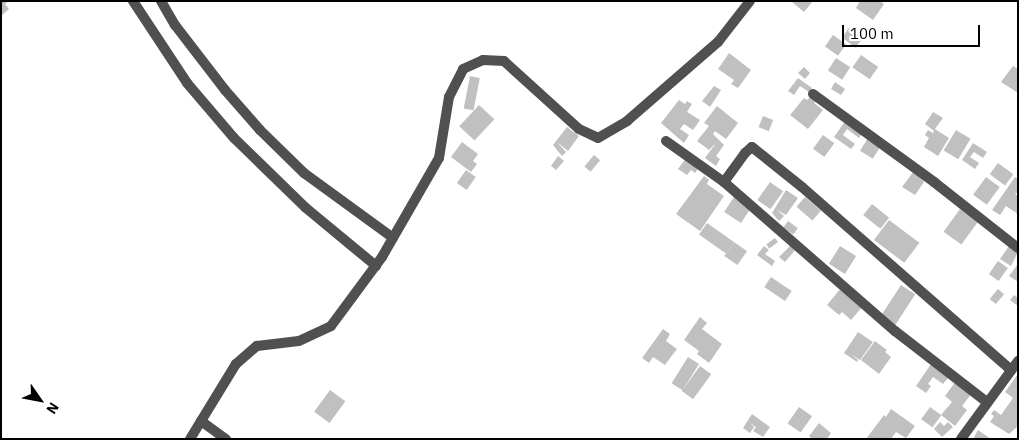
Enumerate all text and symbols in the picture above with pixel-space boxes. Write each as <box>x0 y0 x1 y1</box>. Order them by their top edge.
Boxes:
scale bar <box>844 15 982 47</box>
text: 100 m <box>850 24 894 43</box>
north arrow <box>15 375 65 425</box>
text: N <box>42 399 63 417</box>

